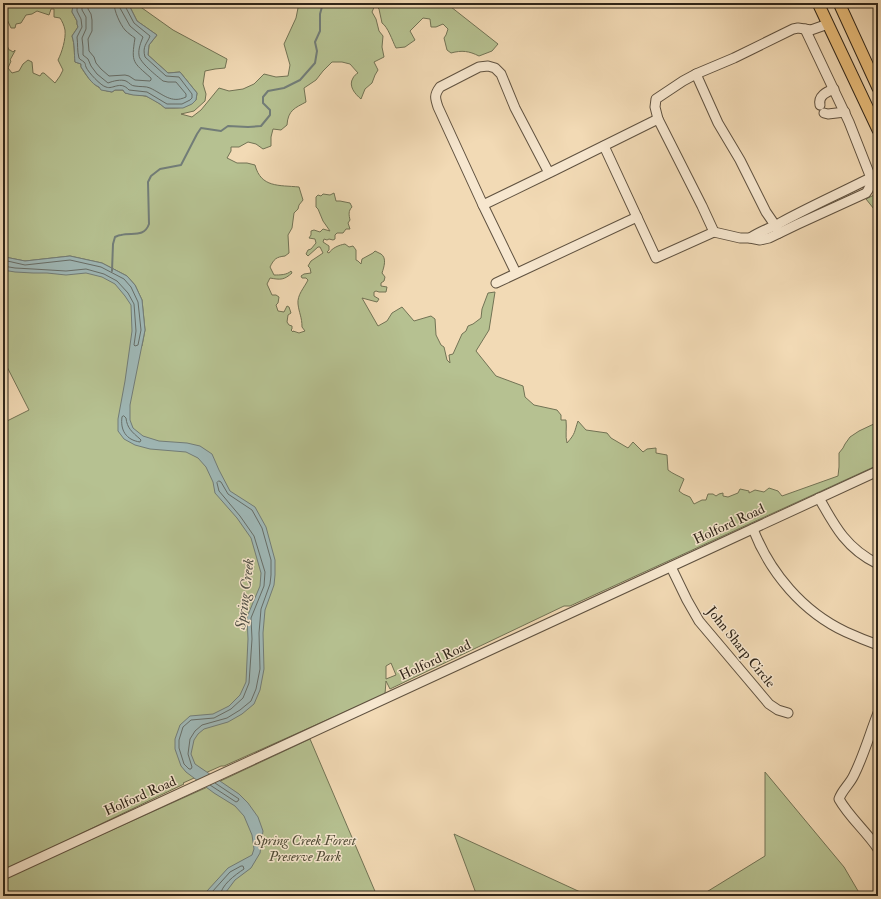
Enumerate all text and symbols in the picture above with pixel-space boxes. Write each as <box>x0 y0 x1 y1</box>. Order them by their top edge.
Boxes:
street label: Holford Road <box>691 500 768 548</box>
water label: Spring Creek <box>231 557 259 632</box>
street label: John Sharp Circle <box>702 602 779 692</box>
street label: Holford Road <box>397 636 474 684</box>
street label: Holford Road <box>101 773 179 819</box>
park label: Spring Creek Forest Preserve Park <box>253 832 357 865</box>

